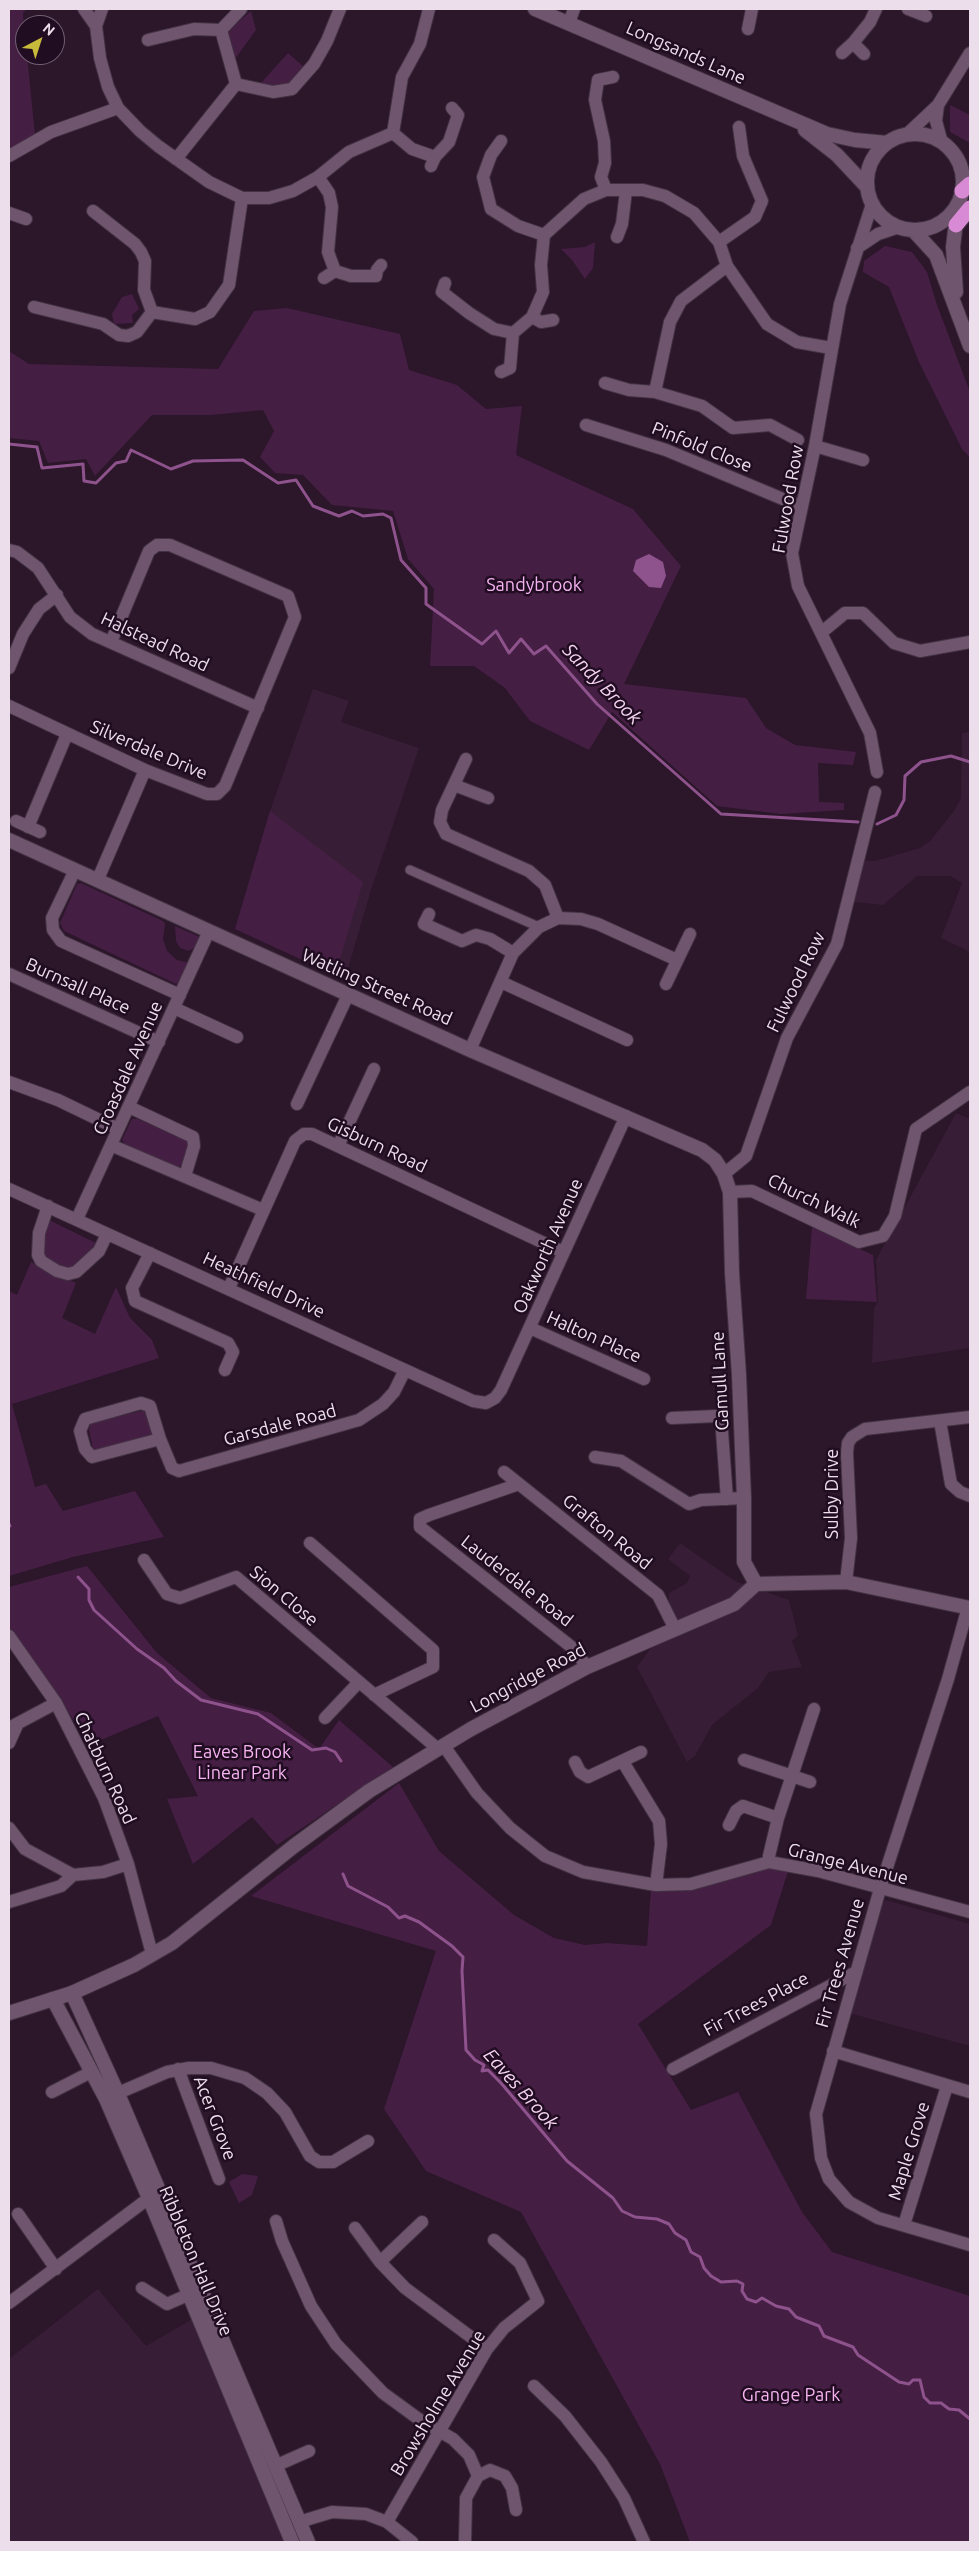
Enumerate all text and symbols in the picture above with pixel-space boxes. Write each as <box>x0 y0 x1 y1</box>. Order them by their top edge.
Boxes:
north arrow <box>15 15 65 65</box>
street label: Longsands Lane <box>623 17 749 89</box>
text: N <box>40 20 58 39</box>
street label: Pinfold Close <box>649 417 755 477</box>
street label: Fulwood Row <box>768 443 808 555</box>
park label: Sandybrook <box>486 574 582 596</box>
street label: Halstead Road <box>98 608 212 676</box>
water label: Sandy Brook <box>558 639 646 729</box>
street label: Silverdale Drive <box>87 716 211 784</box>
street label: Fulwood Row <box>762 928 830 1036</box>
street label: Watling Street Road <box>298 944 456 1030</box>
street label: Burnsall Place <box>22 953 134 1019</box>
street label: Croasdale Avenue <box>89 998 167 1138</box>
street label: Gisburn Road <box>324 1112 430 1178</box>
street label: Church Walk <box>764 1169 864 1233</box>
street label: Oakworth Avenue <box>508 1175 588 1317</box>
street label: Heathfield Drive <box>200 1247 328 1323</box>
street label: Halton Place <box>543 1306 645 1368</box>
street label: Gamull Lane <box>707 1331 733 1431</box>
street label: Garsdale Road <box>221 1400 339 1450</box>
street label: Sulby Drive <box>821 1449 843 1539</box>
street label: Grafton Road <box>558 1490 656 1574</box>
street label: Lauderdale Road <box>457 1531 577 1631</box>
street label: Sion Close <box>245 1561 323 1631</box>
street label: Longridge Road <box>466 1638 590 1718</box>
street label: Chatburn Road <box>70 1709 140 1827</box>
park label: Eaves Brook Linear Park <box>193 1741 291 1784</box>
street label: Grange Avenue <box>786 1839 910 1889</box>
street label: Fir Trees Avenue <box>811 1896 869 2030</box>
street label: Fir Trees Place <box>700 1967 812 2041</box>
water label: Eaves Brook <box>479 2044 563 2134</box>
street label: Acer Grove <box>189 2073 241 2163</box>
street label: Maple Grove <box>884 2099 934 2203</box>
street label: Ribbleton Hall Drive <box>155 2183 237 2339</box>
street label: Browsholme Avenue <box>386 2326 490 2480</box>
park label: Grange Park <box>742 2384 840 2406</box>

